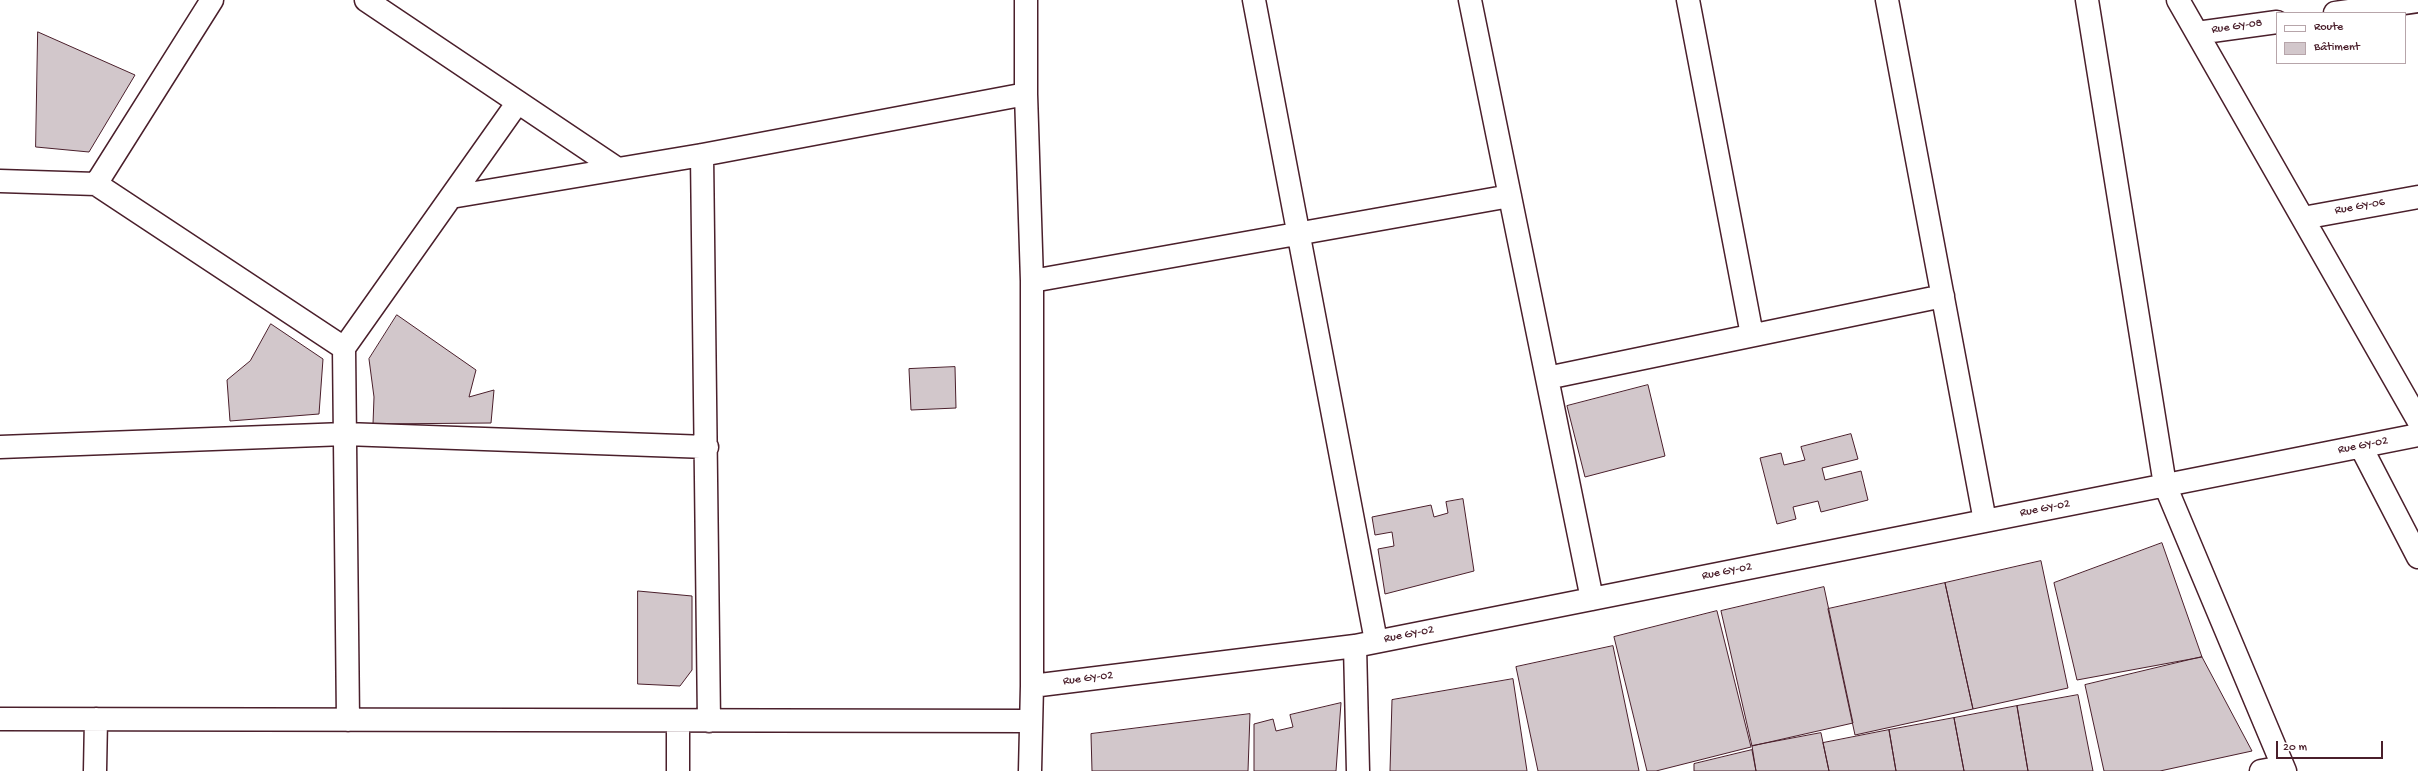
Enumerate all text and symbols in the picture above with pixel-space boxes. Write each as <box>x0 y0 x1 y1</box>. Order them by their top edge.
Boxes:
legend <box>2276 12 2406 64</box>
street label: Rue GY-08 <box>2211 16 2263 38</box>
text: Route <box>2314 21 2343 35</box>
text: Bâtiment <box>2314 41 2360 55</box>
street label: Rue GY-06 <box>2334 196 2386 218</box>
street label: Rue GY-02 <box>2337 434 2389 458</box>
street label: Rue GY-02 <box>2019 497 2071 521</box>
street label: Rue GY-02 <box>1701 560 1753 584</box>
street label: Rue GY-02 <box>1383 623 1435 647</box>
street label: Rue GY-02 <box>1062 669 1114 689</box>
scale bar <box>2278 733 2385 759</box>
text: 20 m <box>2283 741 2307 755</box>

